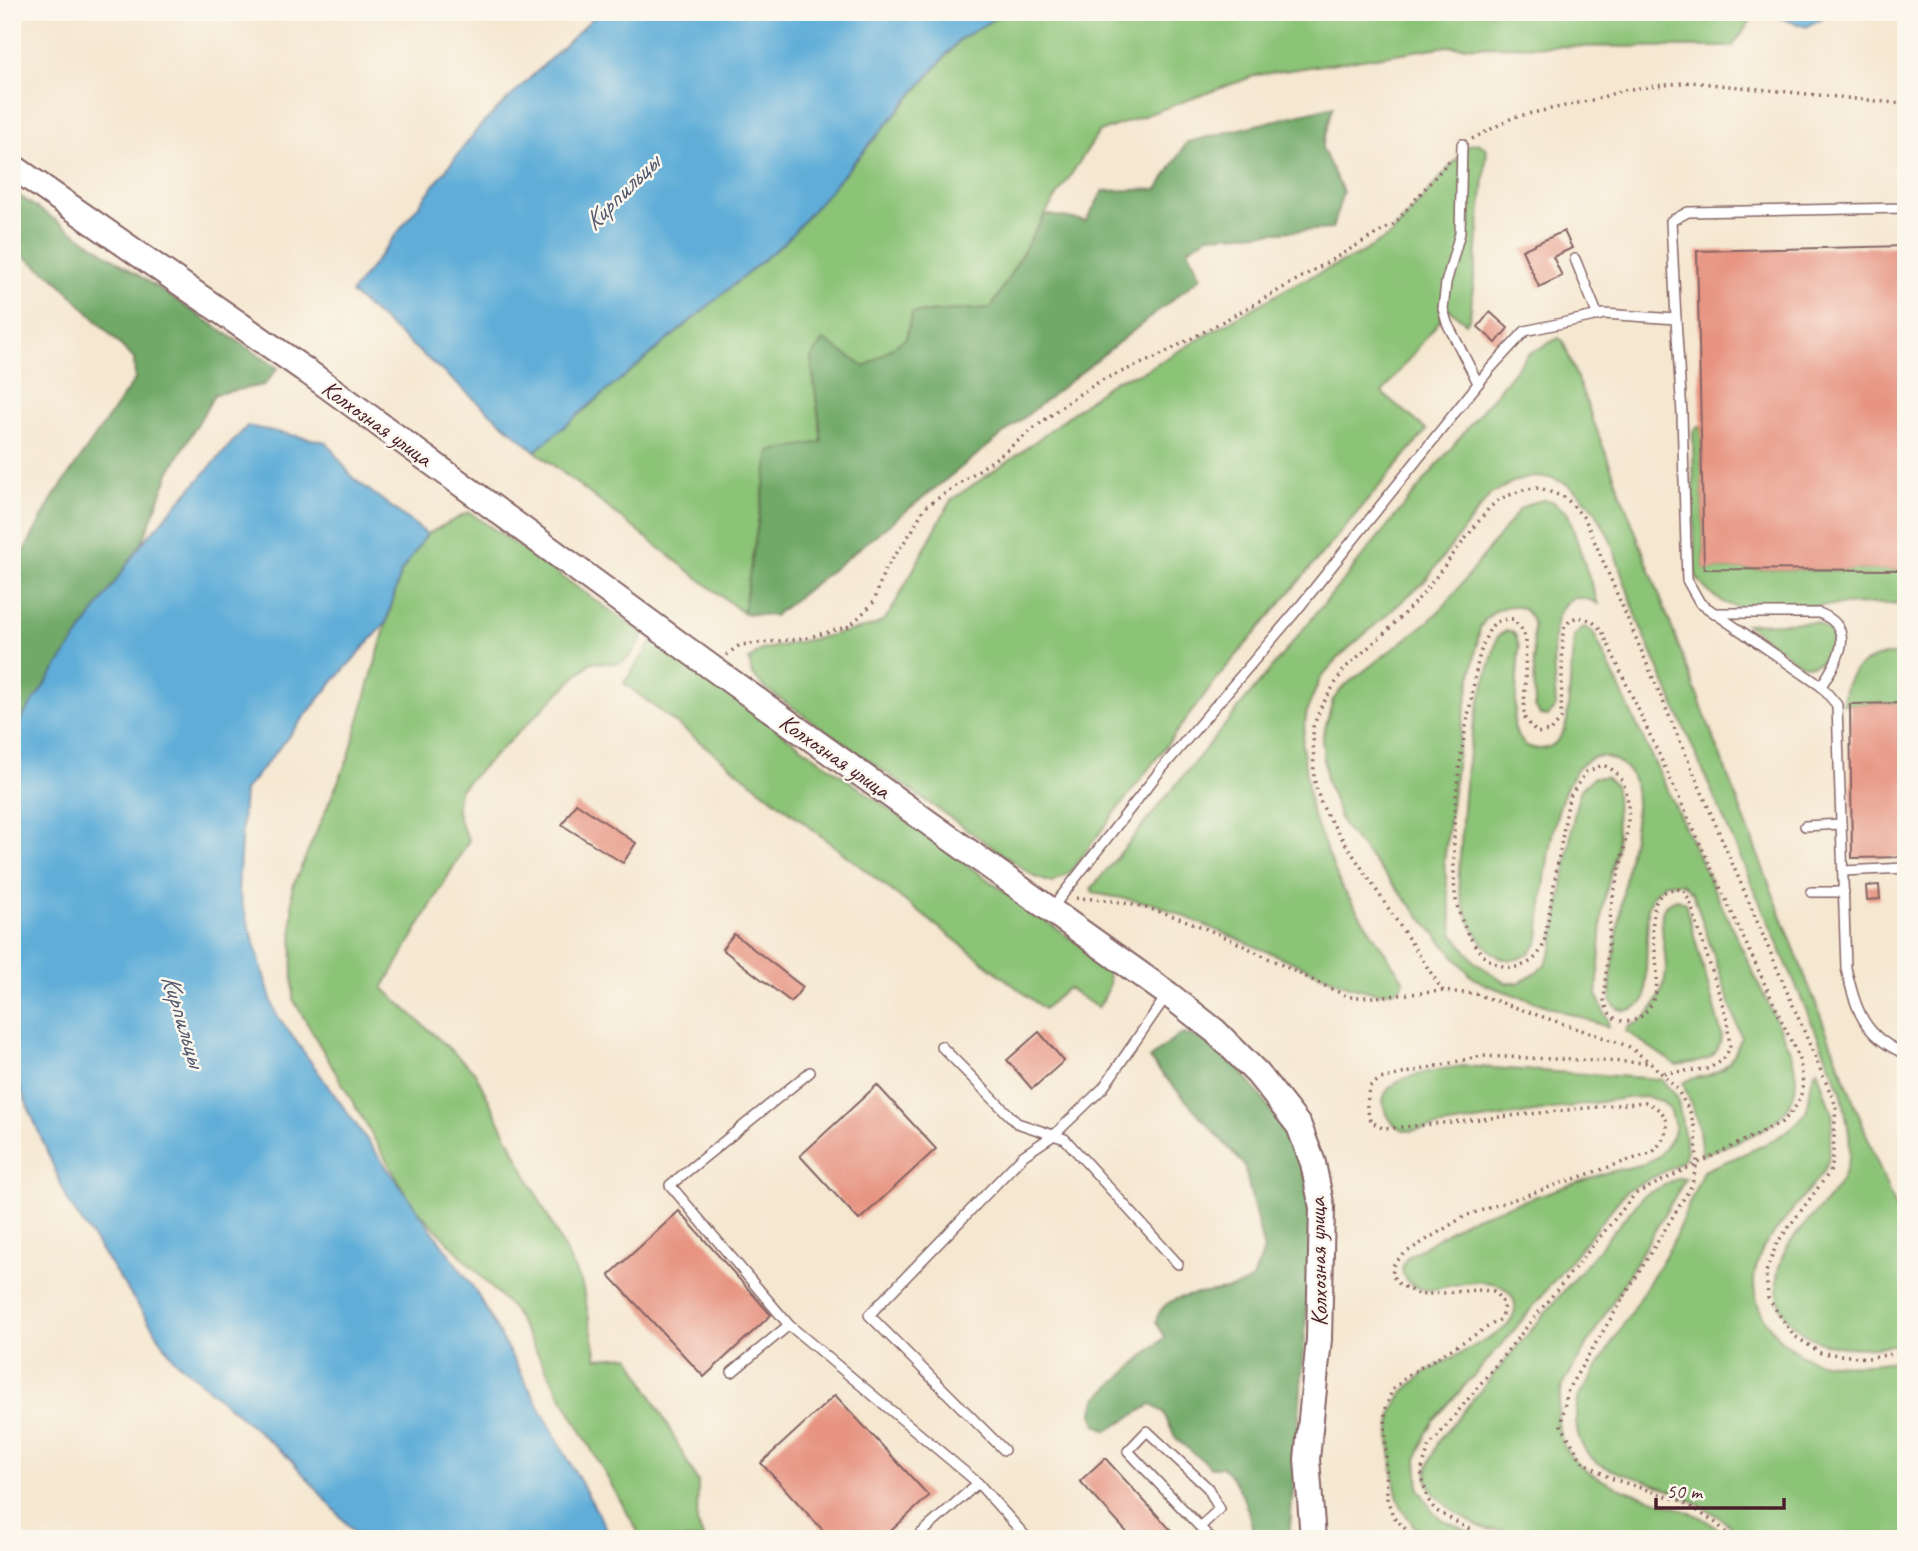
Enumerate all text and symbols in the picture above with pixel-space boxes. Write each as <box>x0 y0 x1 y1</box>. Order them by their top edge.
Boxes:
water label: Кирпильцы <box>576 144 669 237</box>
street label: Колхозная улица <box>316 373 439 474</box>
street label: Колхозная улица <box>774 707 898 806</box>
water label: Кирпильцы <box>154 970 214 1074</box>
street label: Колхозная улица <box>1302 1196 1334 1327</box>
scale bar <box>1656 1467 1783 1511</box>
text: 50 m <box>1666 1478 1704 1504</box>

